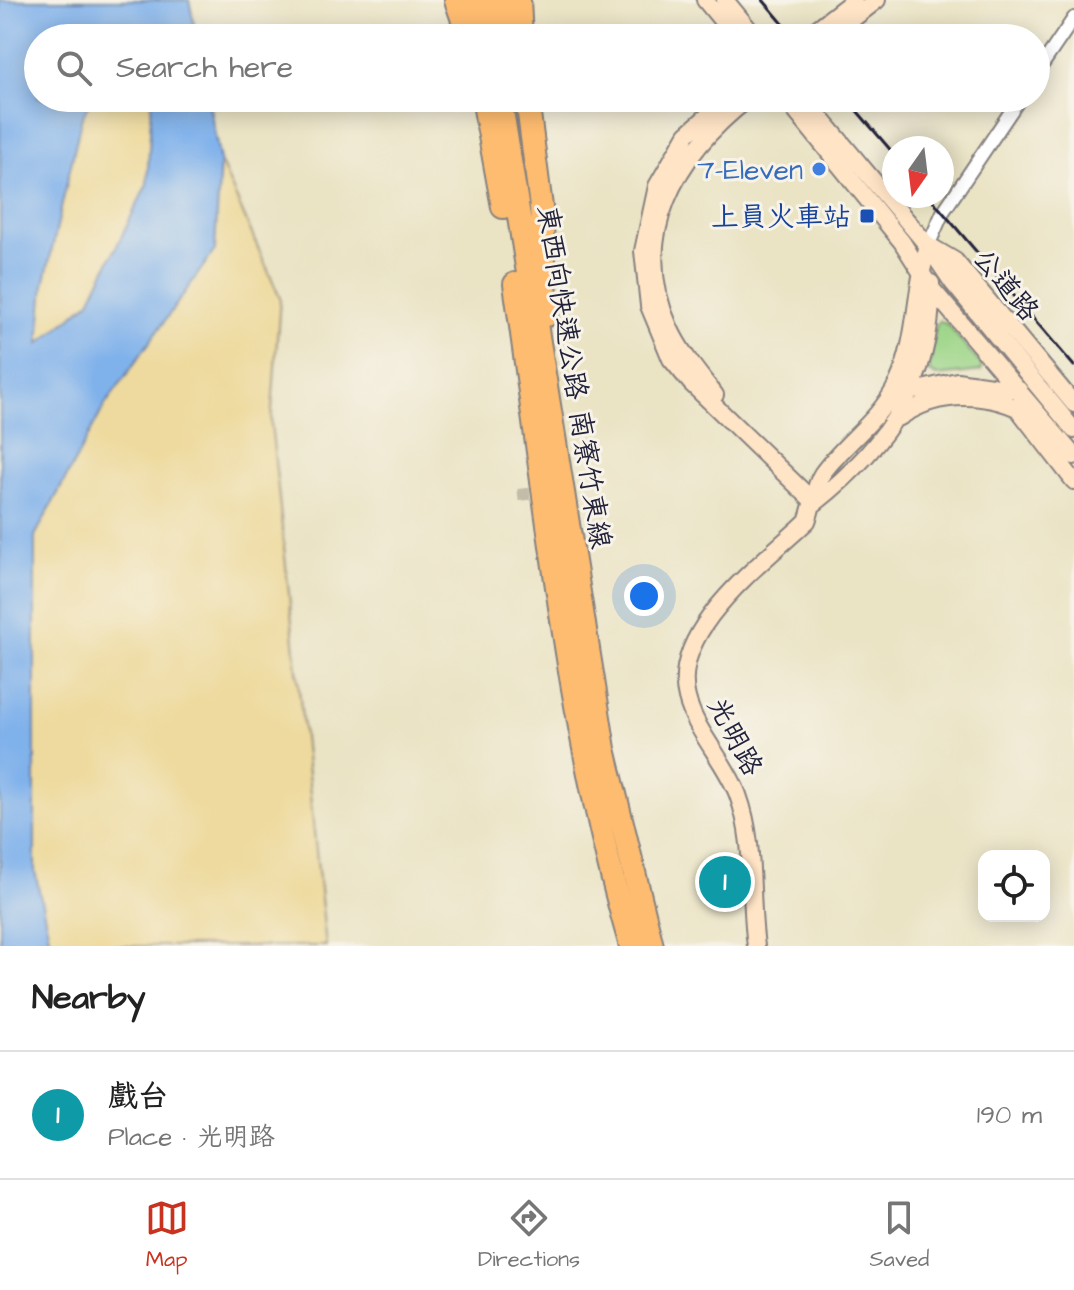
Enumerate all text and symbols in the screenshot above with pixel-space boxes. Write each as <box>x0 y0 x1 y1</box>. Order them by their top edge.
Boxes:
search box <box>24 24 1050 112</box>
icon: search <box>52 46 96 90</box>
text: Search here <box>116 47 293 89</box>
north arrow <box>882 136 954 208</box>
place label: 7-Eleven <box>697 151 803 190</box>
marker: 7-Eleven <box>810 160 828 178</box>
place label: 上員火車站 <box>711 198 851 237</box>
street label: 東西向快速公路 南寮竹東線 <box>527 203 620 552</box>
marker: 上員火車站 <box>858 207 876 225</box>
street label: 公道路 <box>964 240 1048 330</box>
your location <box>624 576 664 616</box>
street label: 光明路 <box>698 690 772 783</box>
map controls <box>978 850 1050 922</box>
button: locate <box>978 850 1050 922</box>
pin: 1 <box>699 852 751 912</box>
text: Nearby <box>32 974 146 1022</box>
text: 戲台 <box>108 1076 168 1118</box>
text: 1 <box>56 1097 60 1133</box>
text: 190 m <box>977 1097 1042 1133</box>
text: Place · 光明路 <box>108 1119 275 1155</box>
tab: Map <box>145 1196 189 1275</box>
tab: Directions <box>478 1196 580 1275</box>
tab: Saved <box>869 1196 929 1275</box>

